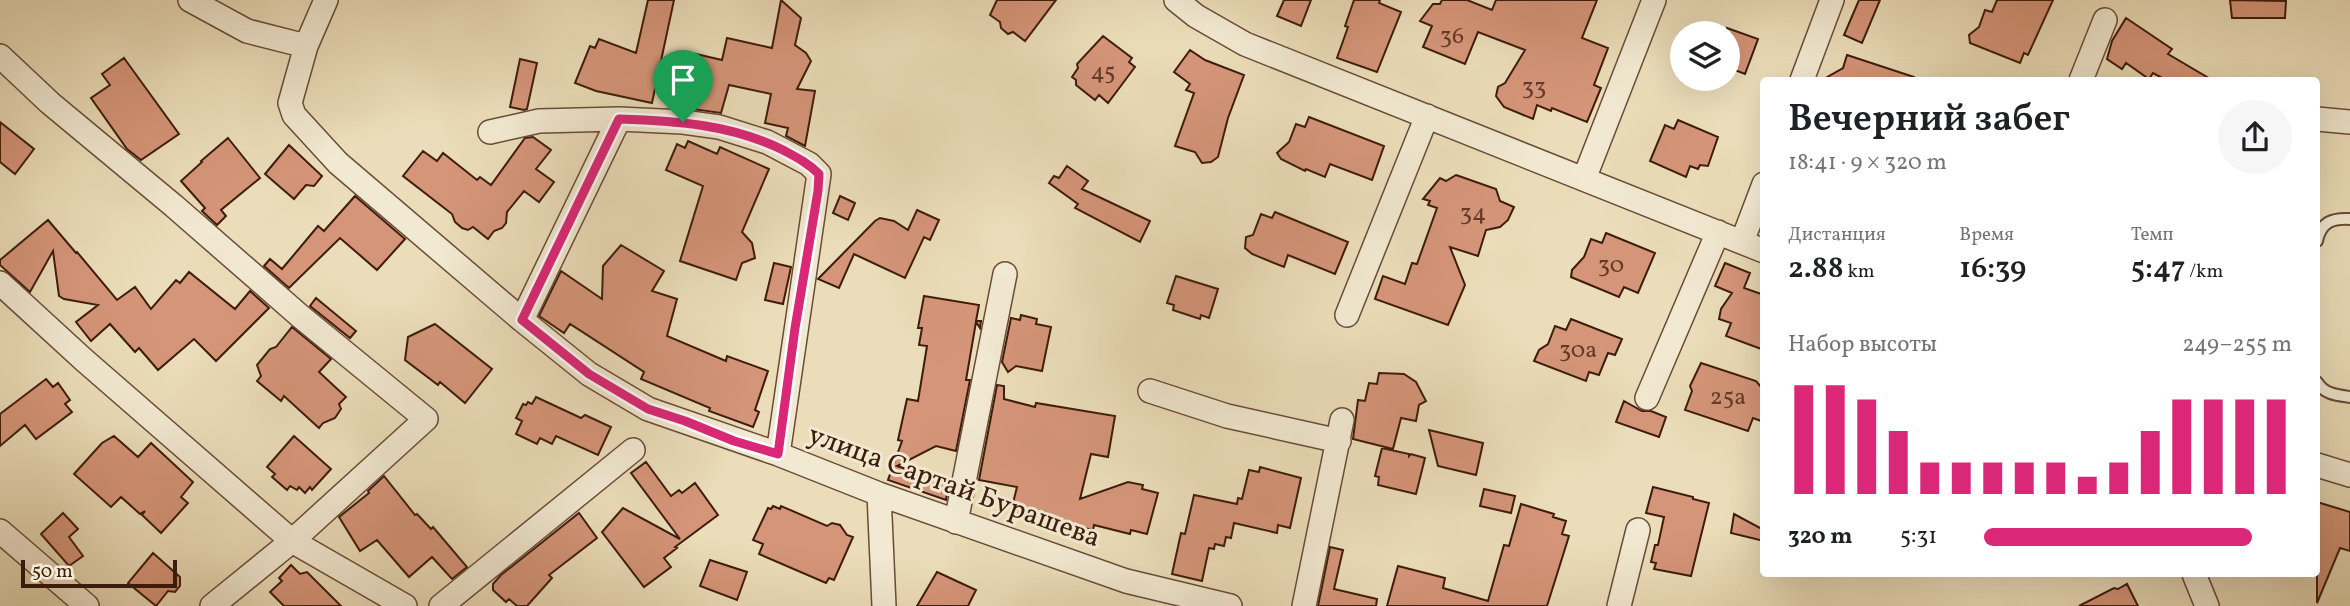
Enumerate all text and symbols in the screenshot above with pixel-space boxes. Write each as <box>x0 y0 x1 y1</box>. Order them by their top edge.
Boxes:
house number: 36 <box>1440 20 1464 54</box>
map controls <box>1670 21 1740 91</box>
button: layers <box>1670 21 1740 91</box>
pin <box>653 50 713 122</box>
house number: 45 <box>1090 56 1116 90</box>
icon: arrive <box>664 61 702 99</box>
house number: 33 <box>1522 71 1546 105</box>
text: Вечерний забег <box>1788 94 2070 147</box>
button: share <box>2218 100 2292 174</box>
text: 18:41 · 9 × 320 m <box>1788 147 1947 179</box>
house number: 34 <box>1460 197 1486 231</box>
text: Дистанция <box>1788 222 1886 248</box>
text: Время <box>1959 222 2014 248</box>
text: Темп <box>2131 222 2174 248</box>
text: 2.88 <box>1788 248 1844 290</box>
text: 16:39 <box>1959 248 2026 290</box>
text: 5:47 <box>2131 248 2185 290</box>
house number: 30 <box>1598 249 1624 283</box>
text: km <box>1844 259 1875 285</box>
text: /km <box>2185 259 2223 285</box>
text: Набор высоты <box>1788 329 1937 361</box>
text: 249–255 m <box>2182 329 2292 361</box>
house number: 30а <box>1559 334 1597 368</box>
house number: 25а <box>1710 381 1746 415</box>
street label: улица Сартай Бурашева <box>802 416 1106 558</box>
text: 320 m <box>1788 521 1853 553</box>
text: 5:31 <box>1900 521 1937 553</box>
scale bar <box>21 557 177 589</box>
text: 50 m <box>32 559 73 585</box>

